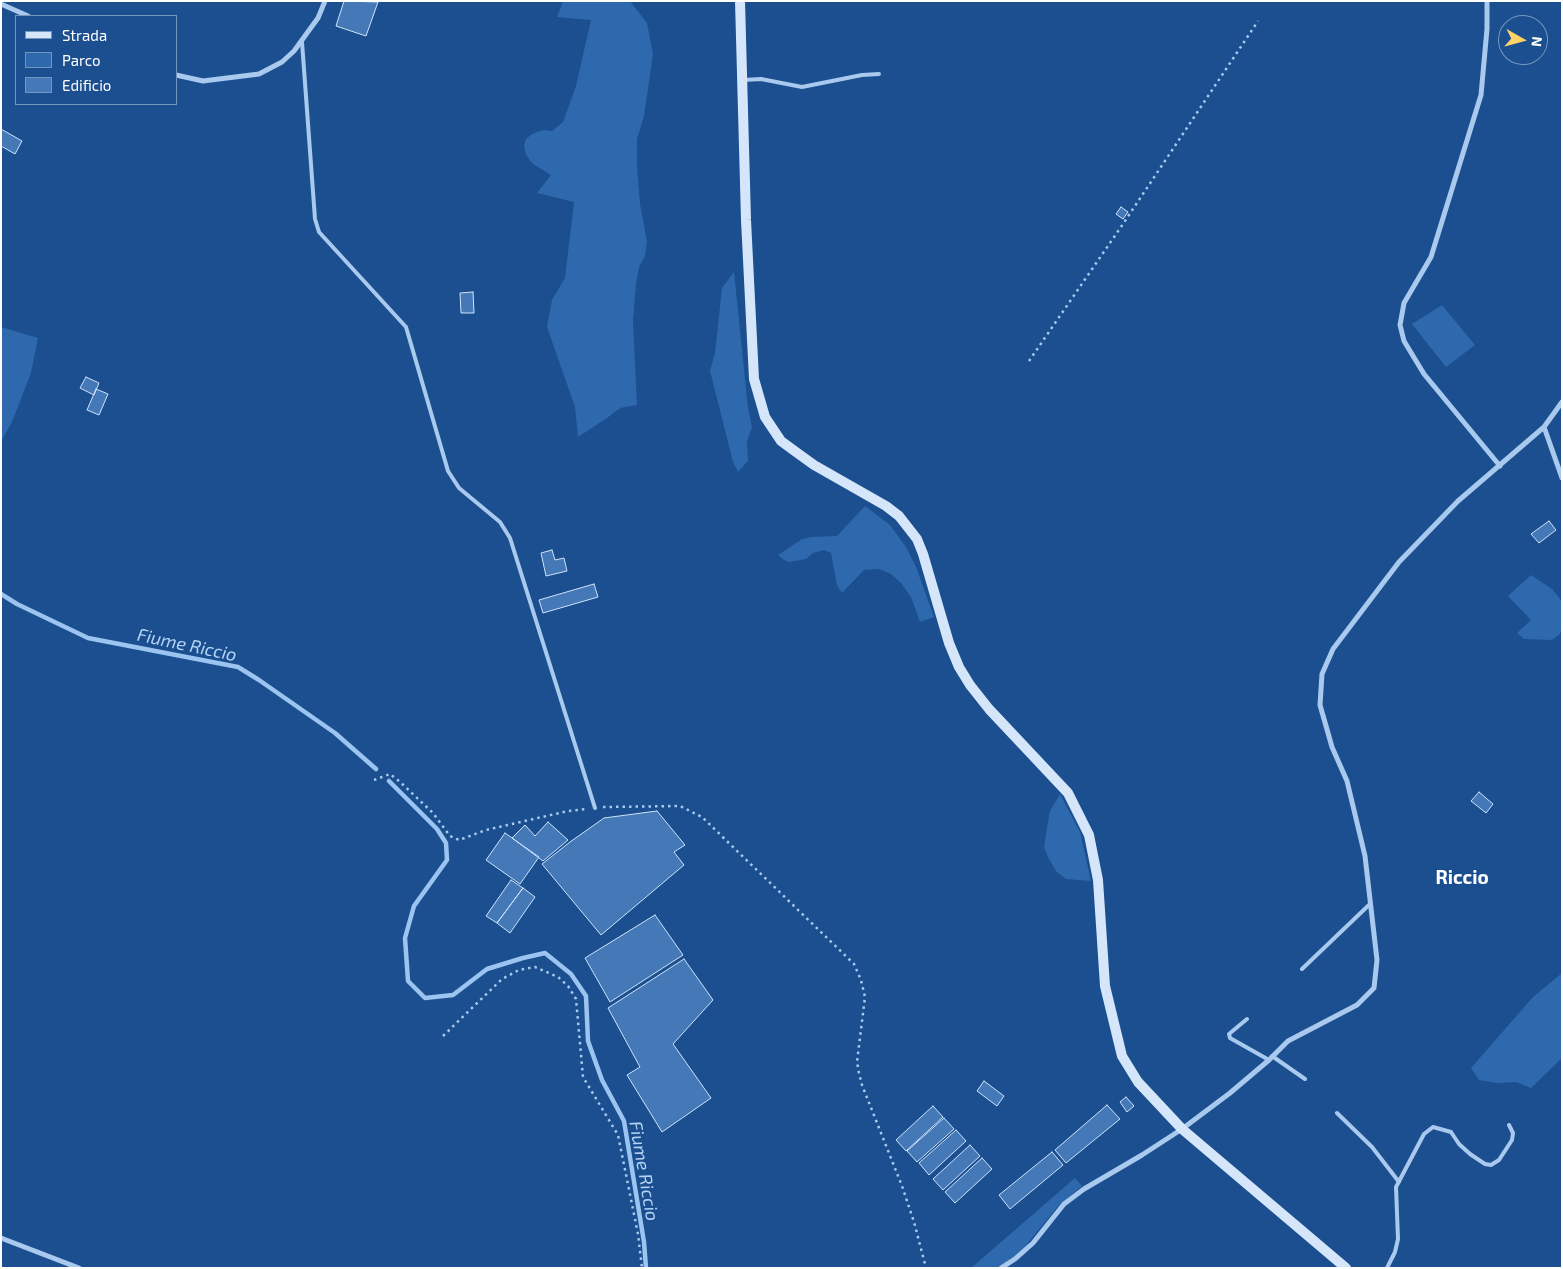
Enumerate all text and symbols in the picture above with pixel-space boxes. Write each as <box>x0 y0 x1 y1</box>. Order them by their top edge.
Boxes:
legend <box>15 15 178 105</box>
north arrow <box>1498 15 1548 65</box>
text: Strada <box>62 26 107 44</box>
text: N <box>1528 36 1546 48</box>
text: Parco <box>62 51 101 69</box>
text: Edificio <box>62 76 111 94</box>
water label: Fiume Riccio <box>135 624 239 666</box>
district label: Riccio <box>1435 867 1489 889</box>
water label: Fiume Riccio <box>625 1119 663 1223</box>

